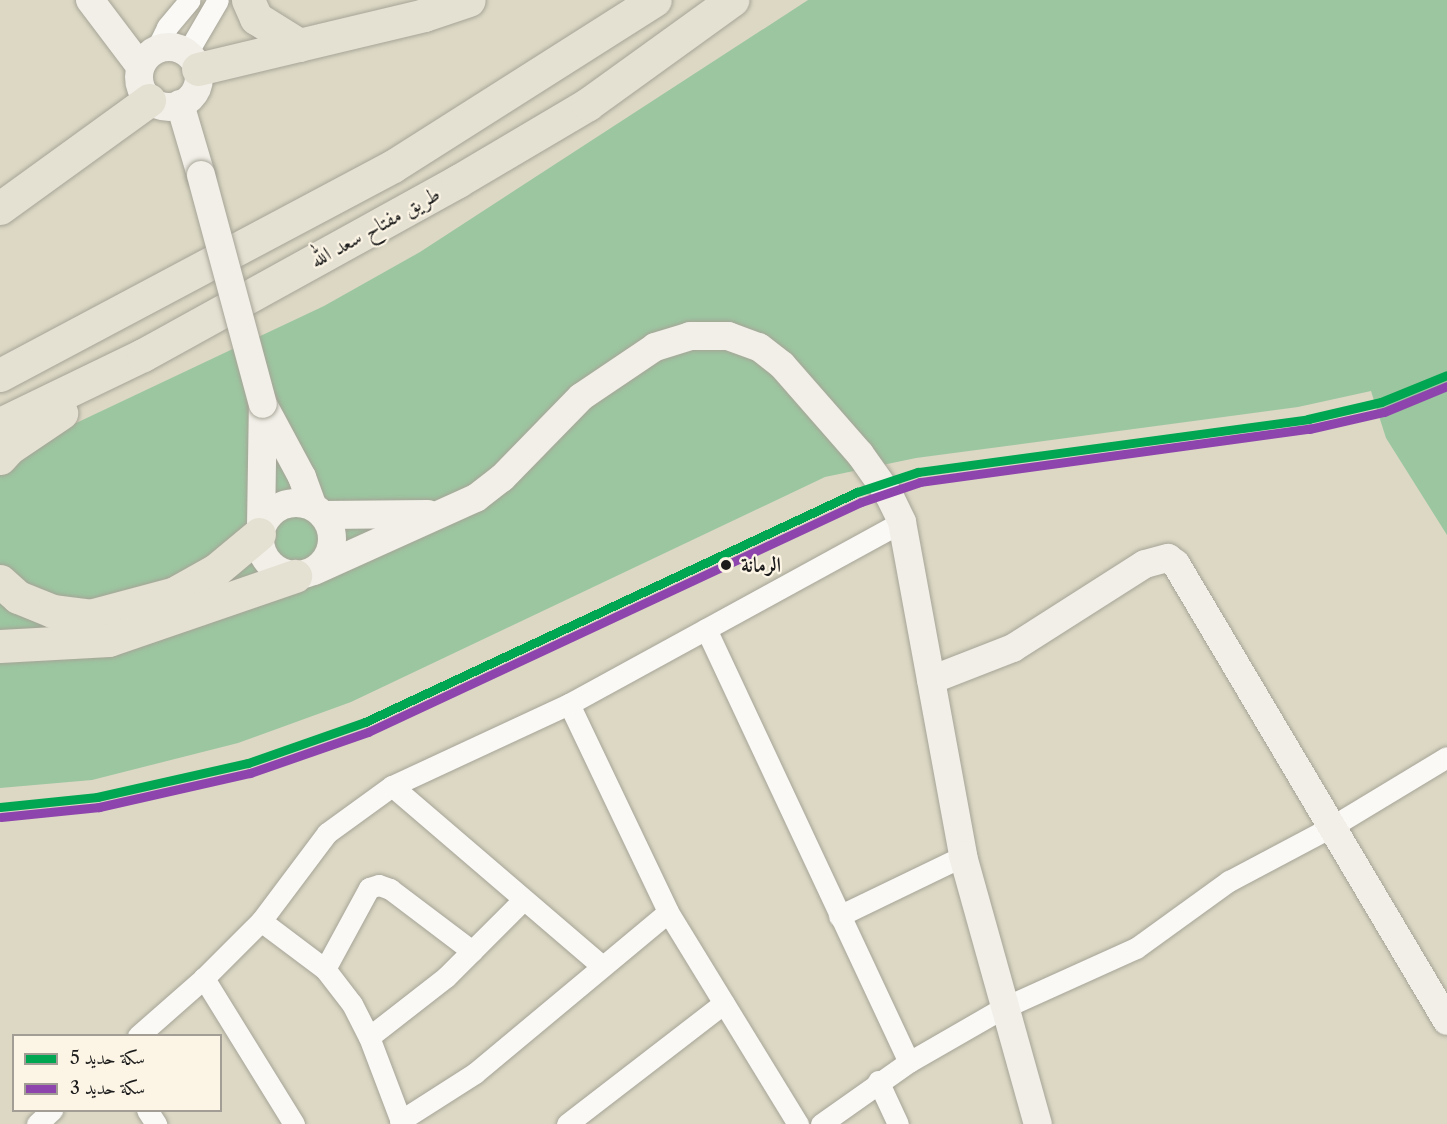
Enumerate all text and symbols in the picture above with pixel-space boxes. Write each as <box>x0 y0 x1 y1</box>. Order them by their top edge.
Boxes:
street label: طريق مفتاح سعد الله <box>306 181 444 273</box>
place label: الرمانة <box>741 552 781 578</box>
marker: الرمانة <box>716 555 736 575</box>
legend <box>12 1034 222 1112</box>
text: سكة حديد 5 <box>70 1047 145 1069</box>
text: سكة حديد 3 <box>70 1077 145 1099</box>

